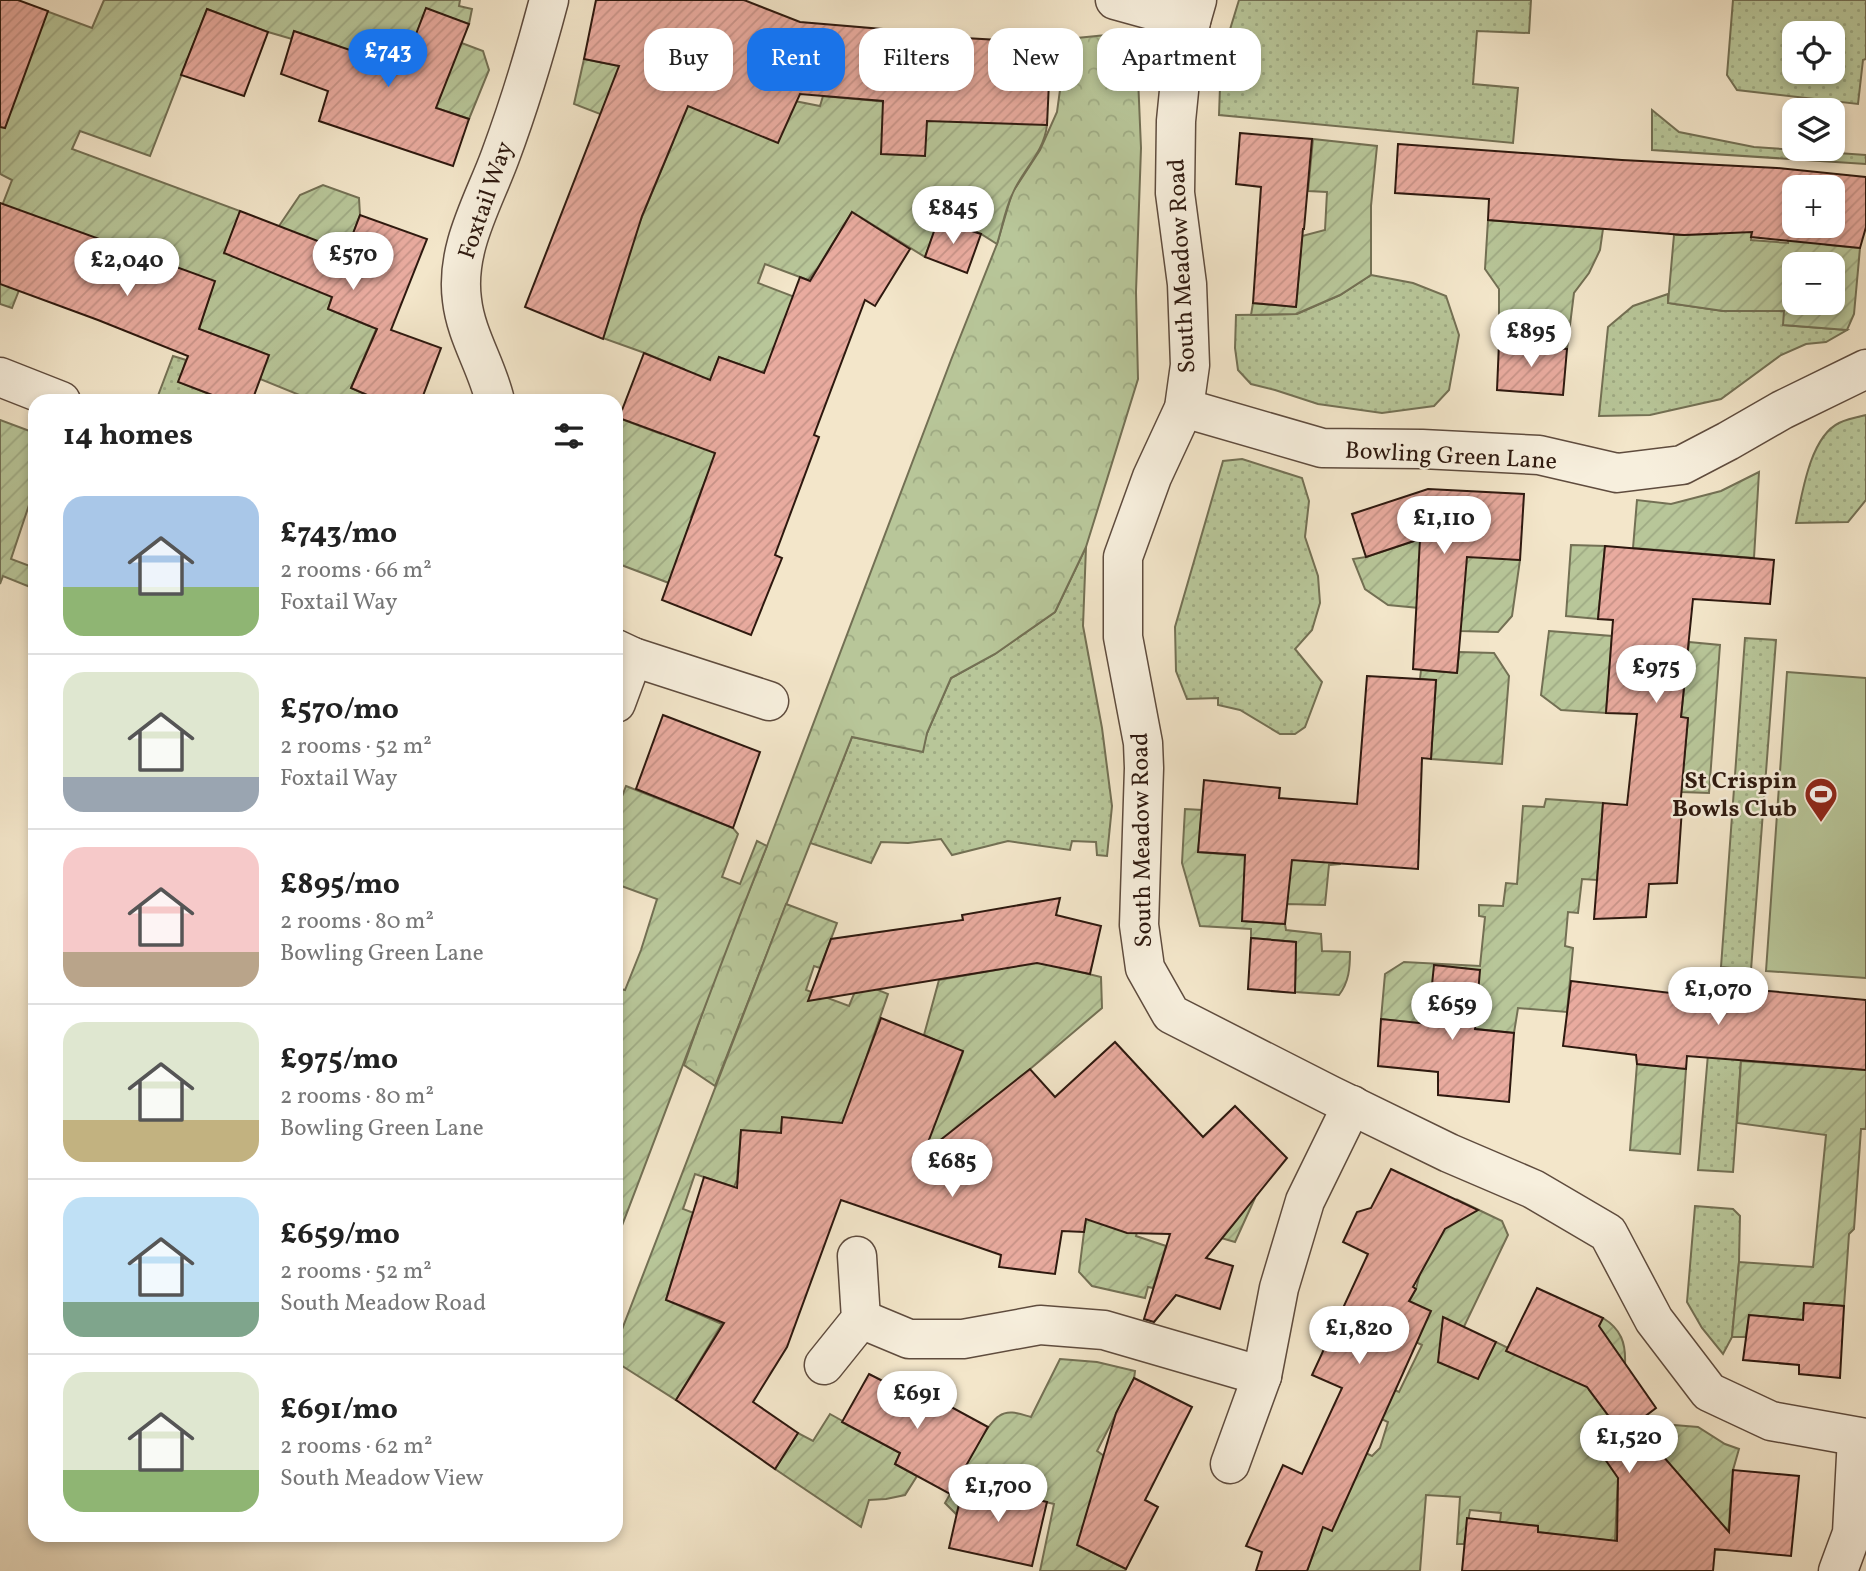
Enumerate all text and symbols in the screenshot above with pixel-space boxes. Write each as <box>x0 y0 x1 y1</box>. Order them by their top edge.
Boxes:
map controls <box>1782 21 1845 315</box>
button: locate <box>1782 21 1845 84</box>
chip: Buy <box>644 28 733 91</box>
chip: Rent <box>747 28 845 91</box>
chip: Filters <box>859 28 974 91</box>
chip: New <box>988 28 1083 91</box>
chip: Apartment <box>1097 28 1261 91</box>
pin: £743 <box>347 29 429 89</box>
text: £743 <box>364 36 412 68</box>
button: layers <box>1782 98 1845 161</box>
street label: Foxtail Way <box>451 137 523 264</box>
street label: South Meadow Road <box>1160 158 1206 374</box>
button: + <box>1782 175 1845 238</box>
pin: £845 <box>912 187 994 246</box>
text: £845 <box>928 193 978 225</box>
pin: £570 <box>312 232 394 292</box>
pin: £2,040 <box>70 238 184 298</box>
text: £570 <box>329 239 377 271</box>
text: £2,040 <box>90 245 164 277</box>
button: − <box>1782 252 1845 315</box>
pin: £895 <box>1490 310 1572 369</box>
text: £895 <box>1506 316 1556 348</box>
text: 14 homes <box>63 415 193 457</box>
icon: filters <box>550 417 588 455</box>
street label: Bowling Green Lane <box>1344 434 1558 480</box>
pin: £1,110 <box>1387 496 1501 556</box>
text: £1,110 <box>1413 503 1475 535</box>
text: £743/mo <box>280 513 397 555</box>
icon: home <box>119 524 203 608</box>
text: 2 rooms · 66 m² <box>280 555 432 587</box>
text: Foxtail Way <box>280 587 397 619</box>
pin: £975 <box>1615 646 1697 705</box>
text: £975 <box>1632 652 1680 684</box>
text: £570/mo <box>280 689 399 731</box>
icon: home <box>119 700 203 784</box>
text: 2 rooms · 52 m² <box>280 731 432 763</box>
street label: South Meadow Road <box>1124 732 1162 948</box>
text: Foxtail Way <box>280 763 397 795</box>
place label: St Crispin Bowls Club <box>1672 765 1797 827</box>
sports icon: St Crispin Bowls Club <box>1802 775 1840 824</box>
text: £895/mo <box>280 864 400 906</box>
icon: home <box>119 875 203 959</box>
text: 2 rooms · 80 m² <box>280 906 434 938</box>
text: Bowling Green Lane <box>280 938 484 970</box>
pin: £1,070 <box>1661 968 1775 1027</box>
text: £1,070 <box>1684 974 1752 1006</box>
pin: £659 <box>1411 982 1493 1042</box>
text: £659 <box>1427 989 1477 1021</box>
text: £975/mo <box>280 1039 398 1081</box>
icon: home <box>119 1050 203 1134</box>
text: 2 rooms · 80 m² <box>280 1081 434 1113</box>
text: Bowling Green Lane <box>280 1113 484 1145</box>
pin: £685 <box>911 1140 993 1199</box>
text: £685 <box>927 1146 977 1178</box>
text: £659/mo <box>280 1214 400 1256</box>
icon: home <box>119 1225 203 1309</box>
text: 2 rooms · 52 m² <box>280 1256 432 1288</box>
text: South Meadow Road <box>280 1288 486 1320</box>
pin: £1,820 <box>1302 1306 1416 1366</box>
text: £1,820 <box>1325 1313 1393 1345</box>
pin: £691 <box>876 1372 958 1431</box>
text: £691 <box>893 1378 941 1410</box>
text: £691/mo <box>280 1389 398 1431</box>
icon: home <box>119 1400 203 1484</box>
pin: £1,520 <box>1572 1416 1686 1475</box>
text: £1,520 <box>1596 1422 1662 1454</box>
text: 2 rooms · 62 m² <box>280 1431 432 1463</box>
text: South Meadow View <box>280 1463 484 1495</box>
pin: £1,700 <box>941 1464 1055 1524</box>
text: £1,700 <box>964 1471 1032 1503</box>

